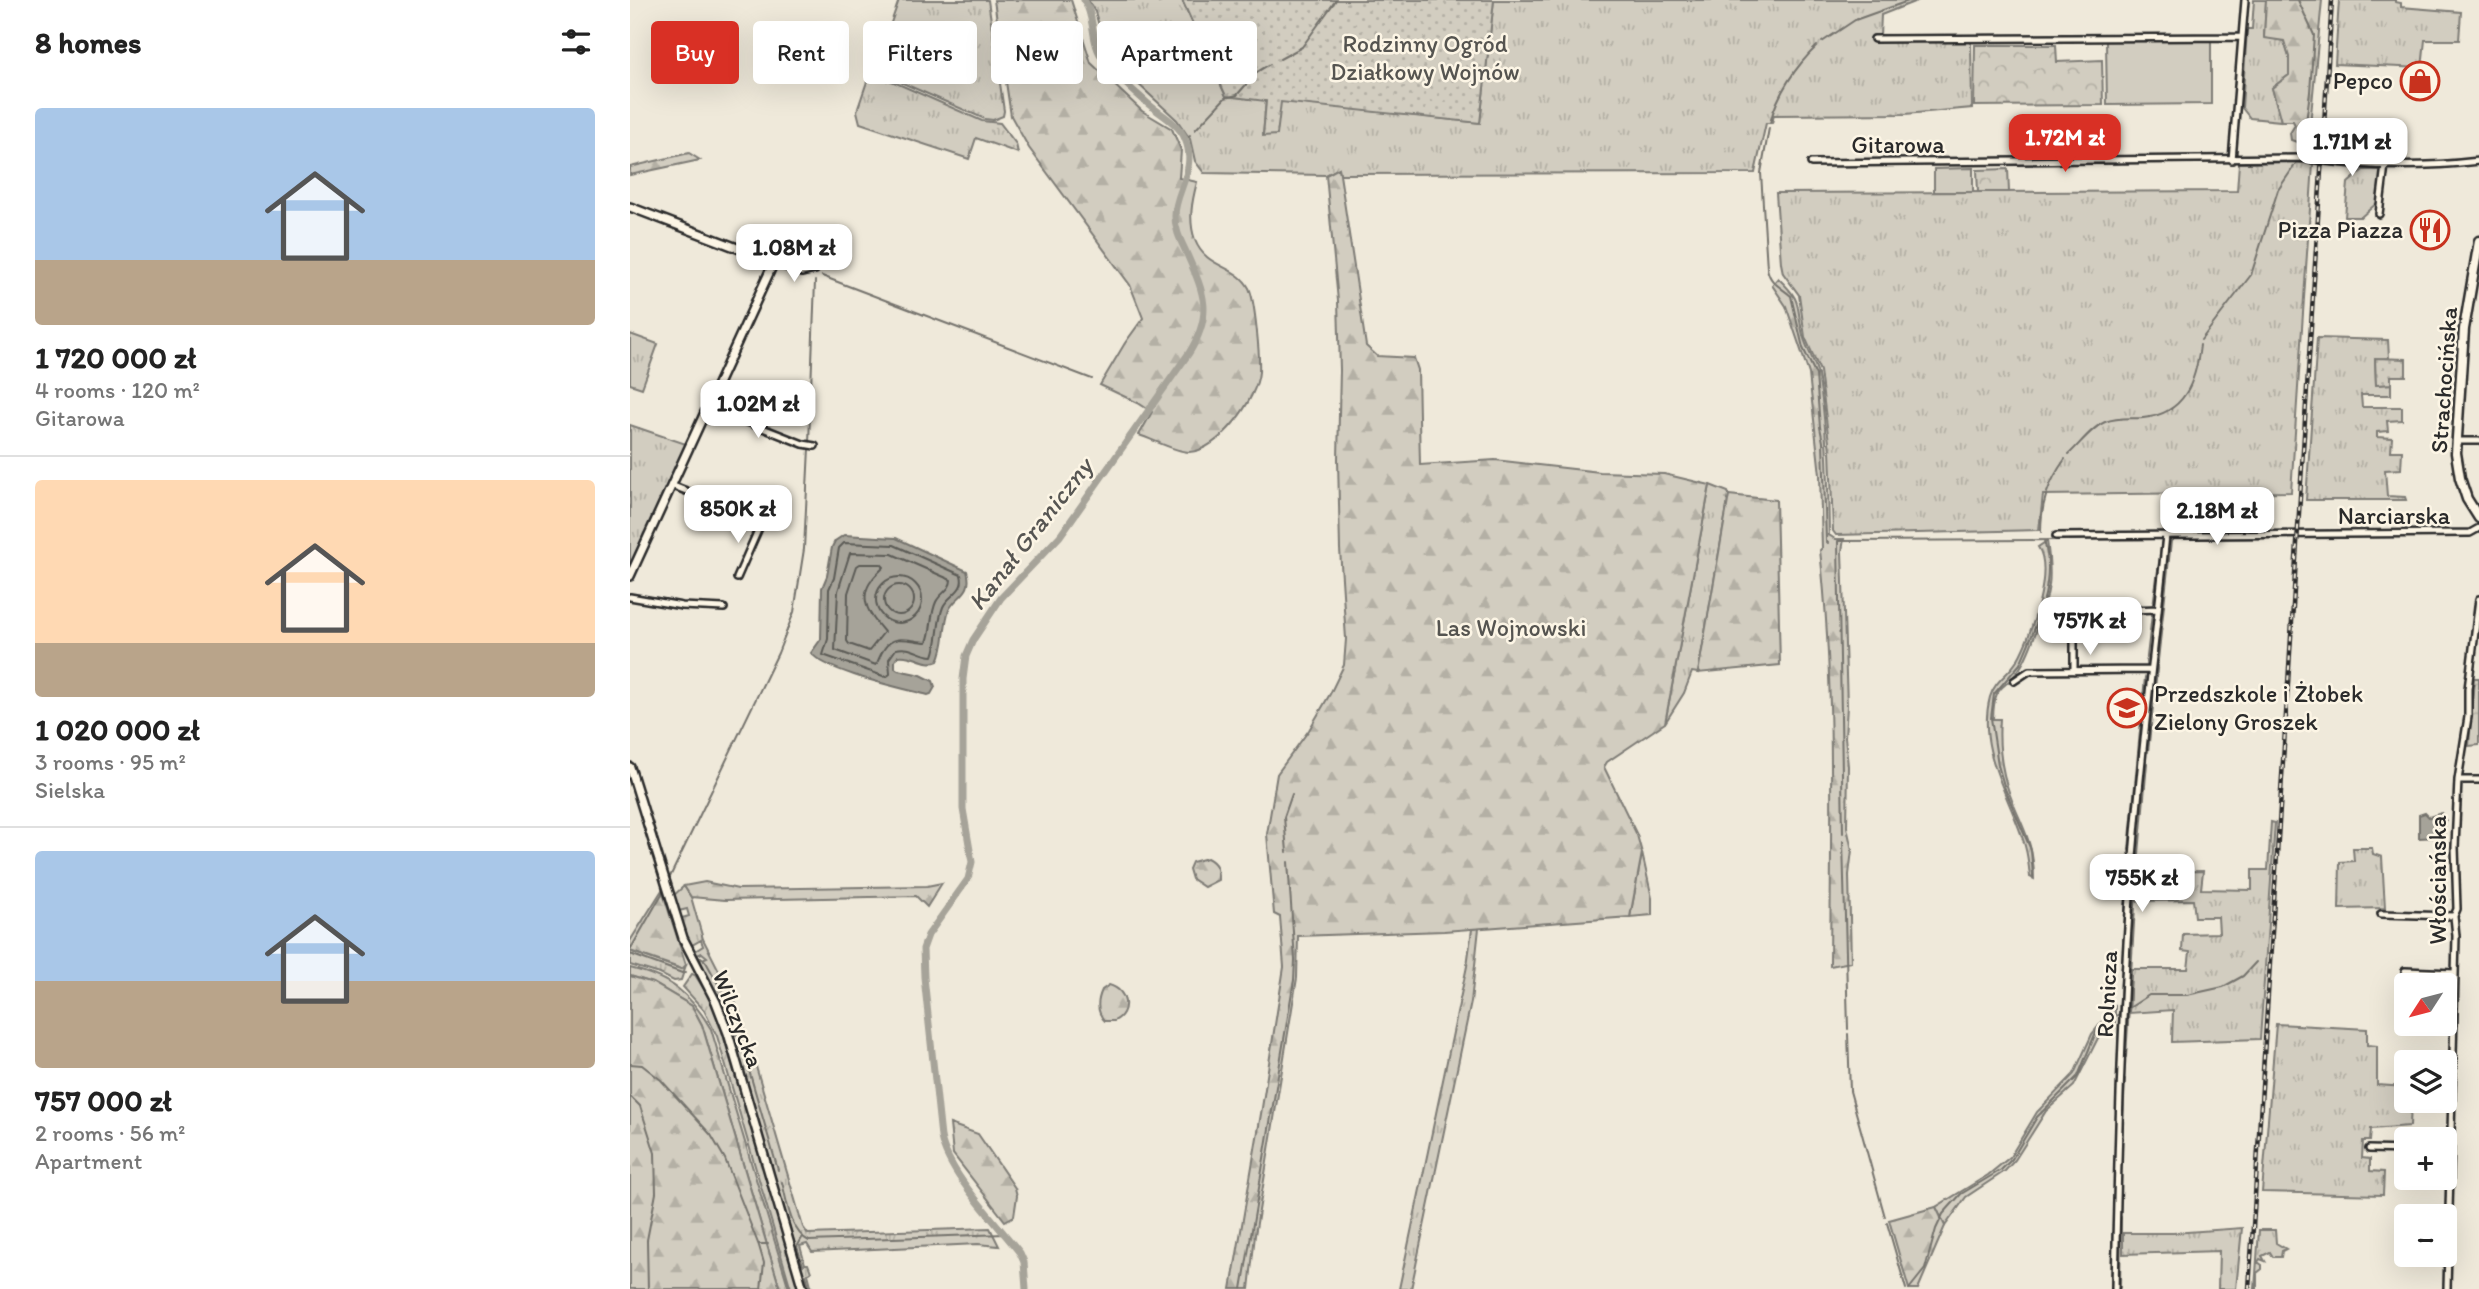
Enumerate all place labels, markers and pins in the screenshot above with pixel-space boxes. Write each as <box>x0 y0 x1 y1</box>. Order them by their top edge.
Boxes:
shop icon: Pepco <box>2399 60 2441 102</box>
place label: Pepco <box>2333 66 2393 95</box>
pin: 1.72M zł <box>1993 114 2137 174</box>
pin: 1.71M zł <box>2280 118 2424 178</box>
restaurant icon: Pizza Piazza <box>2409 209 2451 251</box>
place label: Pizza Piazza <box>2278 215 2403 244</box>
pin: 1.08M zł <box>722 224 866 284</box>
pin: 1.02M zł <box>686 380 830 440</box>
pin: 850K zł <box>673 486 803 545</box>
pin: 2.18M zł <box>2145 488 2289 547</box>
pin: 757K zł <box>2025 598 2155 657</box>
place label: Przedszkole i Żłobek Zielony Groszek <box>2154 679 2363 736</box>
school or university icon: Przedszkole i Żłobek Zielony Groszek <box>2106 687 2148 729</box>
pin: 755K zł <box>2077 855 2207 914</box>

